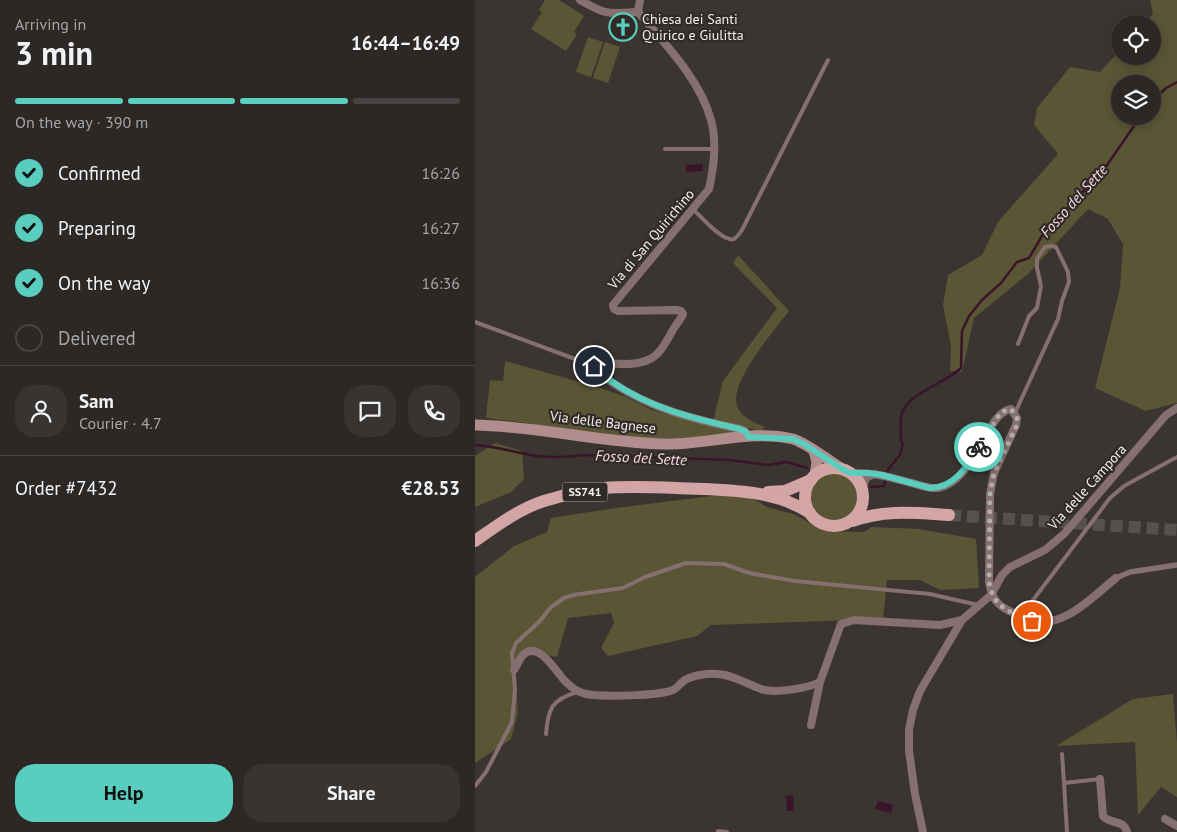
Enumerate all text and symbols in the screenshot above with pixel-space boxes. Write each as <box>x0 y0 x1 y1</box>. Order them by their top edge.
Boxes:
place label: Chiesa dei Santi Quirico e Giulitta <box>642 10 744 44</box>
church icon: Chiesa dei Santi Quirico e Giulitta <box>608 12 638 42</box>
text: Arriving in <box>15 14 86 34</box>
map controls <box>1111 15 1161 125</box>
button: locate <box>1111 15 1161 65</box>
text: 16:44–16:49 <box>351 31 460 55</box>
text: 3 min <box>15 32 93 74</box>
button: layers <box>1111 75 1161 125</box>
text: On the way · 390 m <box>15 112 148 132</box>
icon: check <box>15 159 43 187</box>
water label: Fosso del Sette <box>1036 160 1111 241</box>
text: Confirmed <box>58 161 141 185</box>
text: 16:26 <box>422 163 460 183</box>
street label: Via di San Quirichino <box>603 185 698 294</box>
icon: check <box>15 214 43 242</box>
text: Preparing <box>58 216 136 240</box>
text: 16:27 <box>422 218 460 238</box>
icon: check <box>15 269 43 297</box>
text: On the way <box>58 271 150 295</box>
text: 16:36 <box>422 273 460 293</box>
text: Delivered <box>58 326 136 350</box>
pin <box>573 345 615 387</box>
icon: home <box>580 352 608 380</box>
button: person <box>15 385 67 437</box>
button: chat <box>344 385 396 437</box>
button: phone <box>408 385 460 437</box>
text: Sam <box>79 389 114 413</box>
street label: Via delle Bagnese <box>548 406 657 437</box>
text: Courier · 4.7 <box>79 413 162 433</box>
courier <box>954 422 1004 472</box>
icon: bike <box>965 433 993 461</box>
street label: Via delle Campora <box>1043 440 1130 534</box>
water label: Fosso del Sette <box>595 446 687 469</box>
text: Order #7432 <box>15 476 118 500</box>
text: €28.53 <box>401 476 460 500</box>
road number: SS741 <box>563 482 607 502</box>
pin <box>1011 600 1053 642</box>
icon: bag <box>1018 607 1046 635</box>
button: Help <box>15 764 233 822</box>
button: Share <box>243 764 460 822</box>

